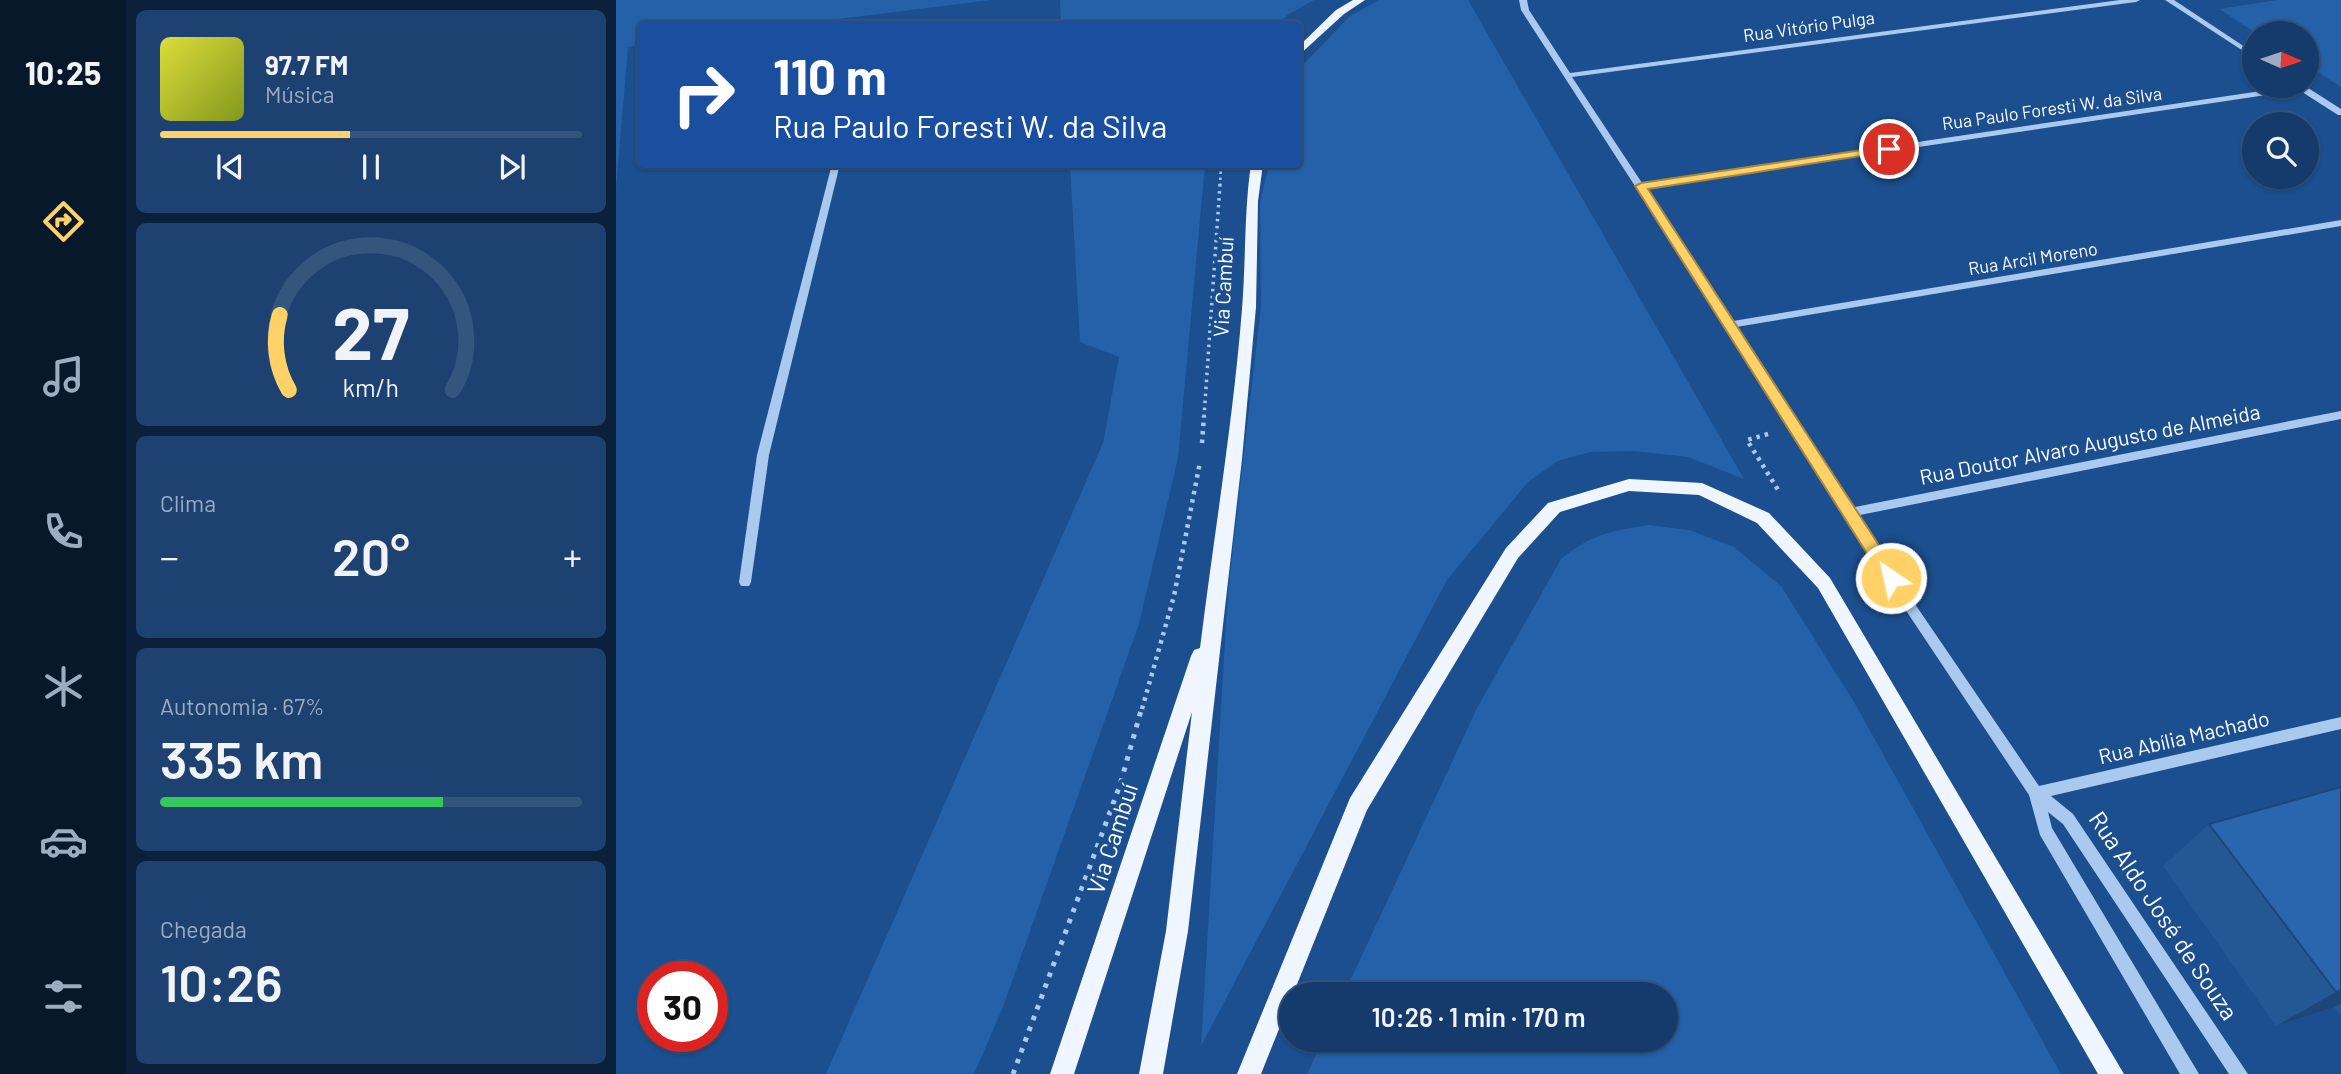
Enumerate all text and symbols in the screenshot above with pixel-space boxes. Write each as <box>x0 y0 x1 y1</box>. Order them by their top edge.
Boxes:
street label: Rua Vitório Pulga <box>1742 6 1876 46</box>
north arrow <box>2242 21 2319 98</box>
map controls <box>2242 21 2319 189</box>
text: 110 m <box>773 46 887 105</box>
text: 97.7 FM <box>265 49 348 80</box>
icon: right <box>658 49 749 140</box>
text: 10:25 <box>25 53 101 91</box>
text: Música <box>265 80 334 108</box>
street label: Rua Paulo Foresti W. da Silva <box>1941 82 2163 134</box>
text: Rua Paulo Foresti W. da Silva <box>773 106 1167 144</box>
button: search <box>2242 112 2319 189</box>
pin <box>1859 119 1919 179</box>
icon: arrive <box>1870 130 1908 168</box>
icon: previous <box>211 148 249 186</box>
icon: pause <box>352 148 390 186</box>
icon: next <box>493 148 531 186</box>
icon: directions <box>39 197 88 246</box>
street label: Via Cambuí <box>1207 236 1238 338</box>
street label: Rua Arcil Moreno <box>1967 237 2099 279</box>
text: 27 <box>333 288 409 376</box>
icon: music <box>39 352 88 401</box>
text: km/h <box>343 372 399 402</box>
street label: Rua Doutor Alvaro Augusto de Almeida <box>1917 398 2262 489</box>
text: Clima <box>160 489 216 517</box>
icon: phone <box>39 507 88 556</box>
text: 20° <box>332 524 410 586</box>
text: − <box>160 533 179 579</box>
text: + <box>563 533 582 579</box>
position arrow <box>1854 541 1928 615</box>
icon: climate <box>39 662 88 711</box>
text: Autonomia · 67% <box>160 692 325 720</box>
street label: Rua Abília Machado <box>2096 705 2271 768</box>
text: 335 km <box>160 727 323 789</box>
street label: Via Cambuí <box>1080 779 1143 898</box>
street label: Rua Aldo José de Souza <box>2084 805 2245 1025</box>
icon: car <box>39 817 88 866</box>
text: Chegada <box>160 915 247 943</box>
text: 10:26 <box>160 950 283 1012</box>
speed limit sign: 30 <box>637 961 728 1052</box>
icon: filters <box>39 972 88 1021</box>
text: 10:26 · 1 min · 170 m <box>1372 1001 1585 1032</box>

